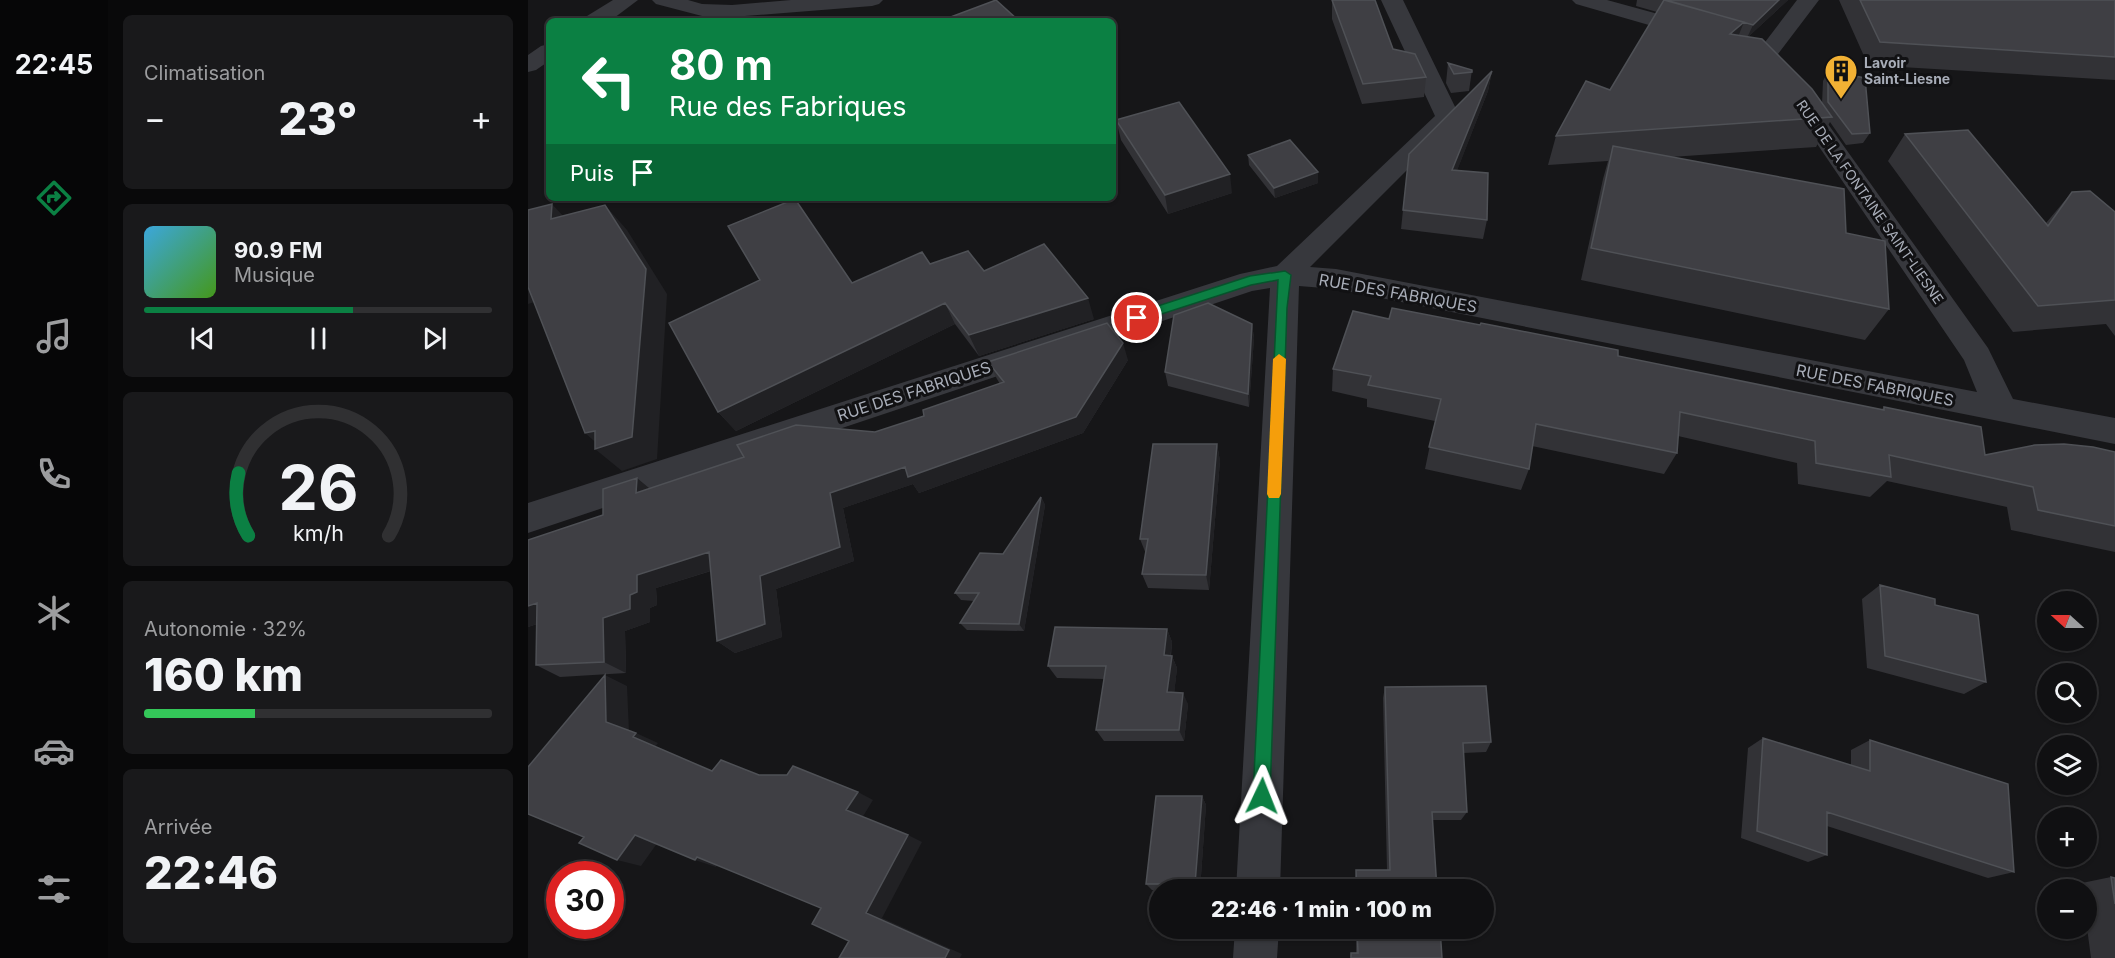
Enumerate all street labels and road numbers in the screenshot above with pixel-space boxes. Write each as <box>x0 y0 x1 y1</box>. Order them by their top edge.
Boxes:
street label: RUE DE LA FONTAINE SAINT-LIESNE <box>1793 97 1948 307</box>
street label: RUE DES FABRIQUES <box>1317 269 1479 317</box>
street label: RUE DES FABRIQUES <box>835 357 993 425</box>
street label: RUE DES FABRIQUES <box>1794 360 1956 410</box>

